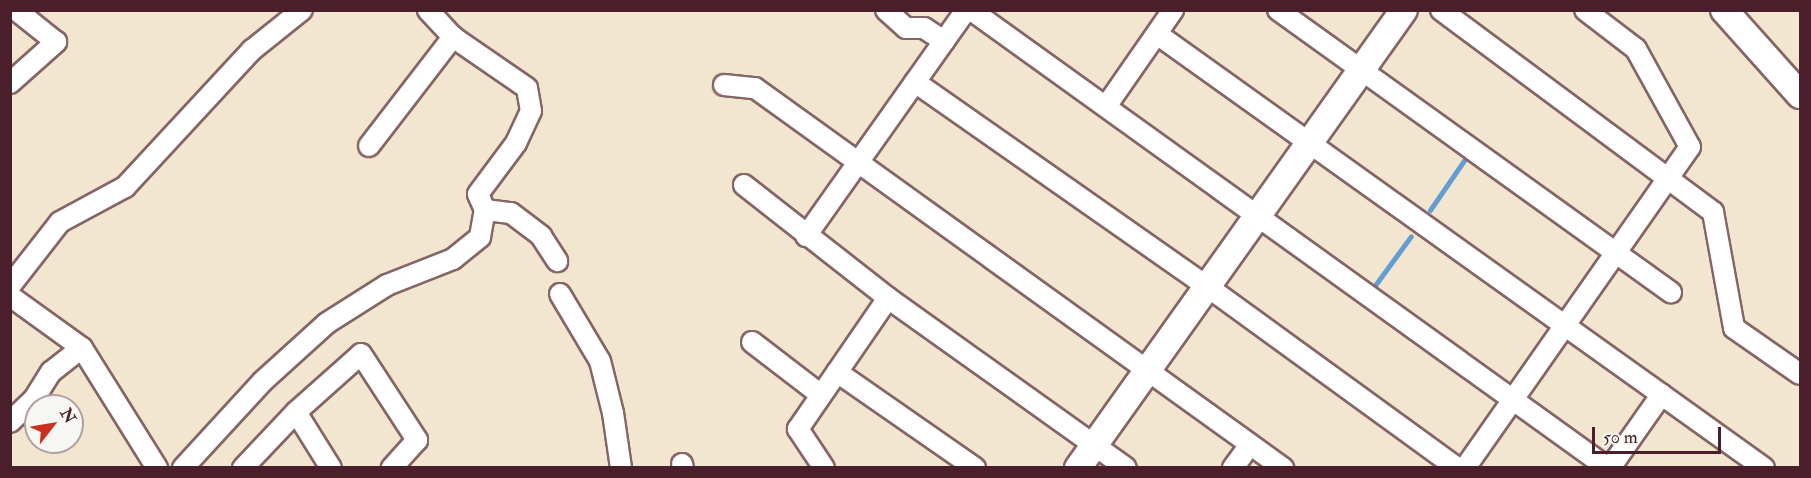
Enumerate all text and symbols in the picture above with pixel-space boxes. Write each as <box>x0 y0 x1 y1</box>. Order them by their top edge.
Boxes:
north arrow <box>24 394 84 454</box>
text: N <box>55 404 80 427</box>
scale bar <box>1595 415 1724 453</box>
text: 50 m <box>1603 426 1638 449</box>

